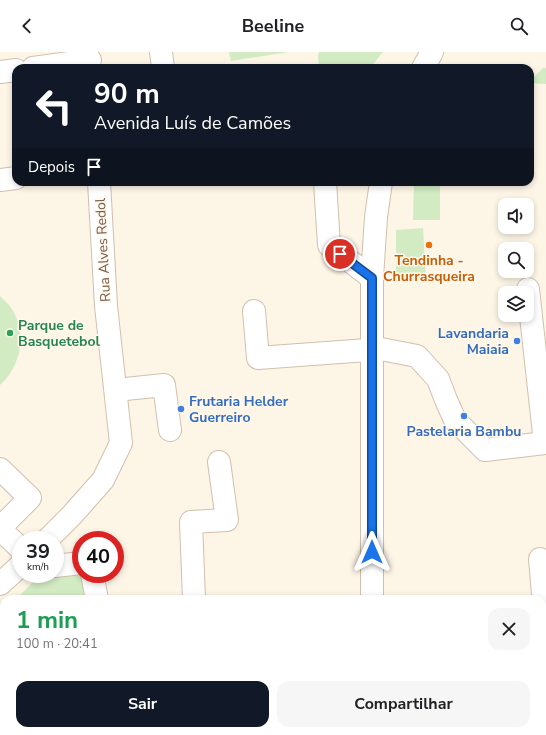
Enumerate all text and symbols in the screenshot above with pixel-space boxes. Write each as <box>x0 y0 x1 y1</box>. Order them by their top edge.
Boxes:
text: Beeline <box>242 14 304 38</box>
icon: back <box>16 15 38 37</box>
icon: search <box>508 15 530 37</box>
text: 90 m <box>94 75 160 113</box>
icon: left <box>28 80 80 132</box>
text: Avenida Luís de Camões <box>94 111 291 135</box>
icon: arrive <box>83 156 105 178</box>
text: Depois <box>28 157 75 177</box>
street label: Rua Alves Redol <box>91 197 115 302</box>
map controls <box>498 198 534 322</box>
button: sound <box>498 198 534 234</box>
pin <box>323 237 357 271</box>
marker: Tendinha - Churrasqueira <box>424 240 434 250</box>
button: search <box>498 242 534 278</box>
icon: arrive <box>329 243 351 265</box>
place label: Tendinha - Churrasqueira <box>383 251 475 286</box>
button: layers <box>498 286 534 322</box>
place label: Parque de Basquetebol <box>18 316 101 351</box>
place label: Lavandaria Maiaia <box>438 324 509 359</box>
marker: Parque de Basquetebol <box>5 328 15 338</box>
marker: Lavandaria Maiaia <box>512 336 522 346</box>
place label: Frutaria Helder Guerreiro <box>189 392 289 427</box>
marker: Frutaria Helder Guerreiro <box>176 404 186 414</box>
marker: Pastelaria Bambu <box>459 411 469 421</box>
place label: Pastelaria Bambu <box>407 422 521 441</box>
speed limit sign: 40 <box>72 531 124 583</box>
position arrow <box>351 531 393 573</box>
text: 39 <box>26 538 50 565</box>
text: km/h <box>27 560 49 574</box>
text: 1 min <box>16 604 78 636</box>
button: close <box>488 608 530 650</box>
text: 100 m · 20:41 <box>16 635 98 653</box>
button: Sair <box>16 681 269 727</box>
button: Compartilhar <box>277 681 530 727</box>

